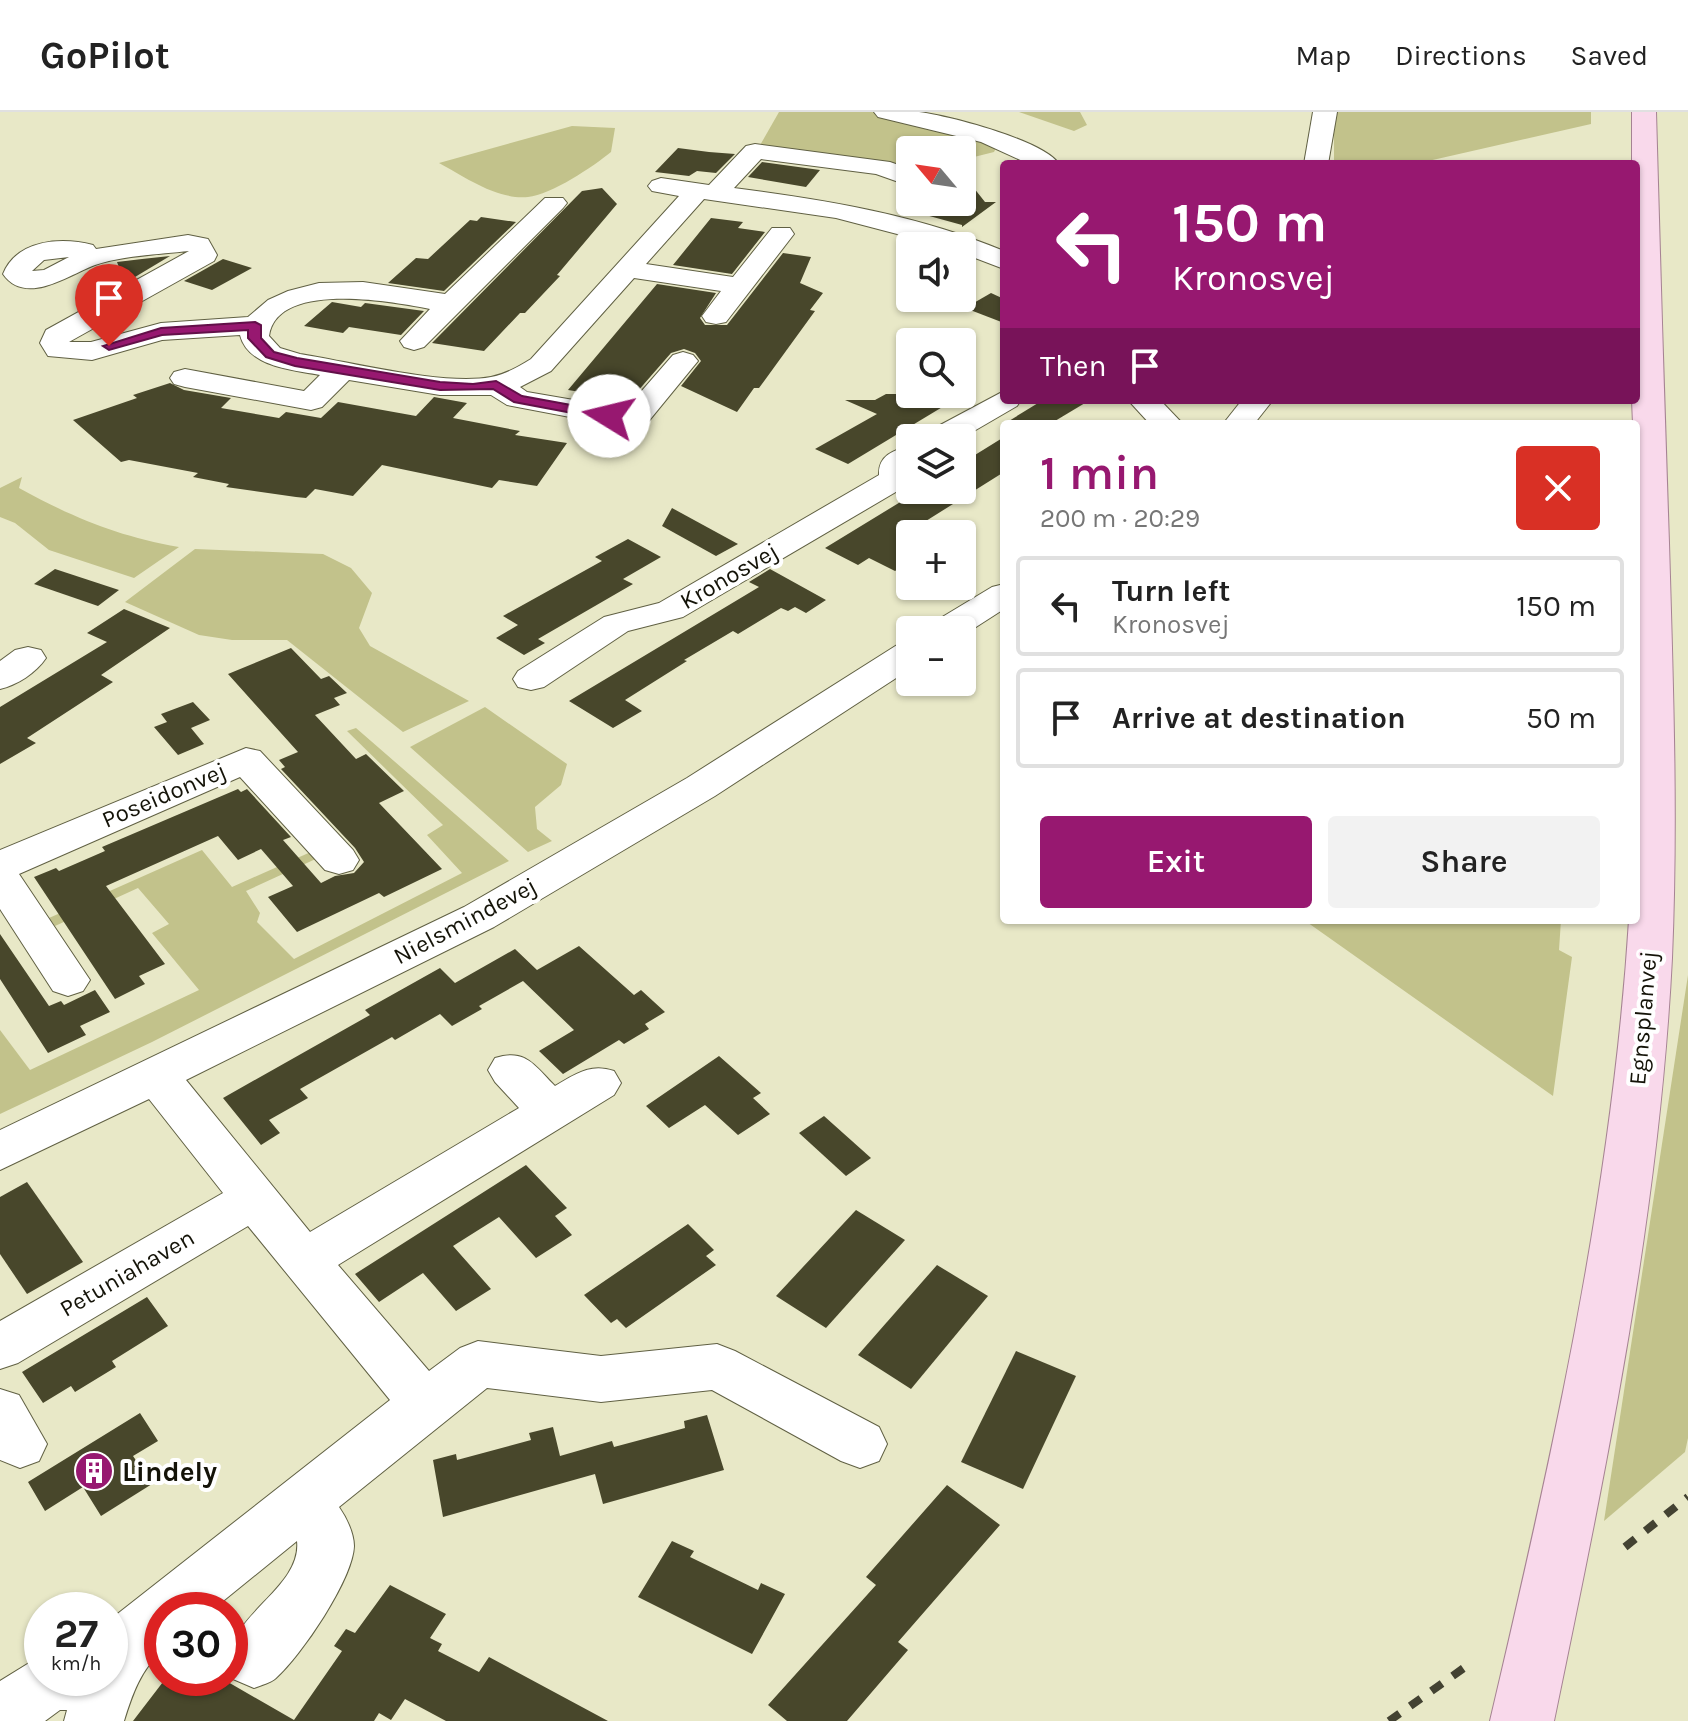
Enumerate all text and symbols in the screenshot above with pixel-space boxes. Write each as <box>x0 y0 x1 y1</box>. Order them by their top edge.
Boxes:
text: GoPilot <box>40 33 170 78</box>
text: Map <box>1296 39 1351 72</box>
text: Directions <box>1395 39 1527 72</box>
text: Saved <box>1571 39 1648 72</box>
north arrow <box>896 136 976 216</box>
map controls <box>896 136 976 696</box>
text: 150 m <box>1172 190 1327 255</box>
icon: left <box>1040 192 1144 296</box>
button: sound <box>896 232 976 312</box>
text: Kronosvej <box>1172 257 1335 299</box>
pin <box>75 264 143 346</box>
icon: arrive <box>87 276 131 320</box>
button: search <box>896 328 976 408</box>
icon: arrive <box>1123 344 1167 388</box>
text: Then <box>1040 348 1107 384</box>
position arrow <box>567 374 651 458</box>
button: layers <box>896 424 976 504</box>
text: 1 min <box>1040 445 1159 501</box>
button: close <box>1516 446 1600 530</box>
text: 200 m · 20:29 <box>1040 503 1200 534</box>
button: + <box>896 520 976 600</box>
street label: Kronosvej <box>675 537 783 615</box>
text: Turn left <box>1112 573 1230 609</box>
icon: left <box>1044 584 1088 628</box>
text: 150 m <box>1516 588 1596 624</box>
text: Kronosvej <box>1112 609 1230 640</box>
button: − <box>896 616 976 696</box>
icon: arrive <box>1044 696 1088 740</box>
text: Arrive at destination <box>1112 700 1406 736</box>
text: 50 m <box>1526 700 1596 736</box>
street label: Poseidonvej <box>98 756 230 834</box>
button: Exit <box>1040 816 1312 908</box>
button: Share <box>1328 816 1600 908</box>
street label: Nielsmindevej <box>389 872 541 970</box>
street label: Egnsplanvej <box>1623 950 1663 1086</box>
street label: Petuniahaven <box>55 1223 199 1323</box>
building icon: Lindely <box>73 1450 115 1492</box>
place label: Lindely <box>122 1455 217 1488</box>
speed limit sign: 30 <box>144 1592 248 1696</box>
text: 27 <box>54 1610 98 1657</box>
text: km/h <box>51 1652 101 1675</box>

